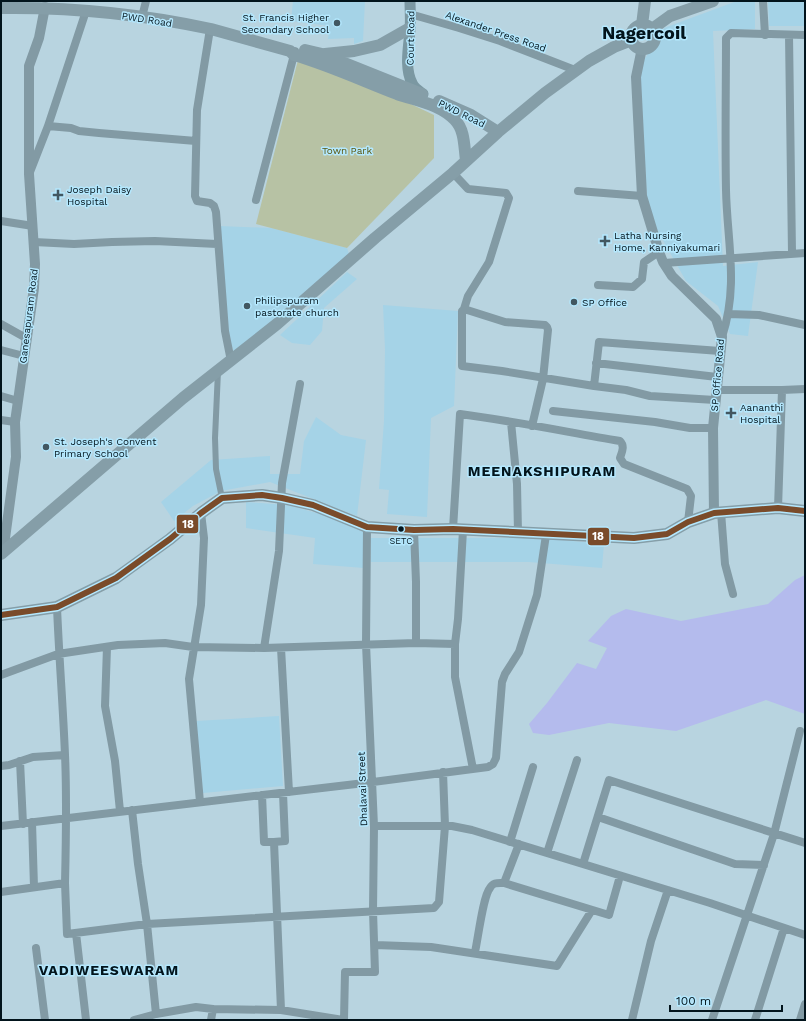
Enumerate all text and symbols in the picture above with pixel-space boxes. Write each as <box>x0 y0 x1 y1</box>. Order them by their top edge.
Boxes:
street label: Alexander Press Road <box>444 9 548 54</box>
street label: PWD Road <box>121 10 173 29</box>
street label: Court Road <box>405 11 416 66</box>
place label: St. Francis Higher Secondary School <box>241 12 329 35</box>
marker: St. Francis Higher Secondary School <box>332 18 342 28</box>
district label: Nagercoil <box>602 22 686 43</box>
street label: PWD Road <box>437 97 487 130</box>
park label: Town Park <box>322 145 372 156</box>
place label: Joseph Daisy Hospital <box>67 184 132 207</box>
marker: Joseph Daisy Hospital <box>52 189 64 201</box>
place label: Latha Nursing Home, Kanniyakumari <box>614 230 720 253</box>
marker: Latha Nursing Home, Kanniyakumari <box>599 235 611 247</box>
street label: Ganesapuram Road <box>17 268 40 364</box>
place label: Philipspuram pastorate church <box>255 295 339 318</box>
marker: SP Office <box>569 297 579 307</box>
place label: SP Office <box>582 297 627 308</box>
marker: Philipspuram pastorate church <box>242 301 252 311</box>
street label: SP Office Road <box>709 338 726 412</box>
place label: Aananthi Hospital <box>740 402 783 425</box>
marker: Aananthi Hospital <box>725 407 737 419</box>
place label: St. Joseph's Convent Primary School <box>54 436 157 459</box>
marker: St. Joseph's Convent Primary School <box>41 442 51 452</box>
district label: MEENAKSHIPURAM <box>468 463 616 479</box>
line badge: 18 <box>176 514 199 534</box>
text: 18 <box>182 518 194 531</box>
marker: SETC <box>396 524 406 534</box>
line badge: 18 <box>587 527 610 546</box>
text: 18 <box>592 530 604 543</box>
place label: SETC <box>390 536 412 546</box>
street label: Dhalavai Street <box>356 751 369 826</box>
district label: VADIWEESWARAM <box>39 962 179 978</box>
scale bar <box>670 987 782 1013</box>
text: 100 m <box>676 994 711 1008</box>

